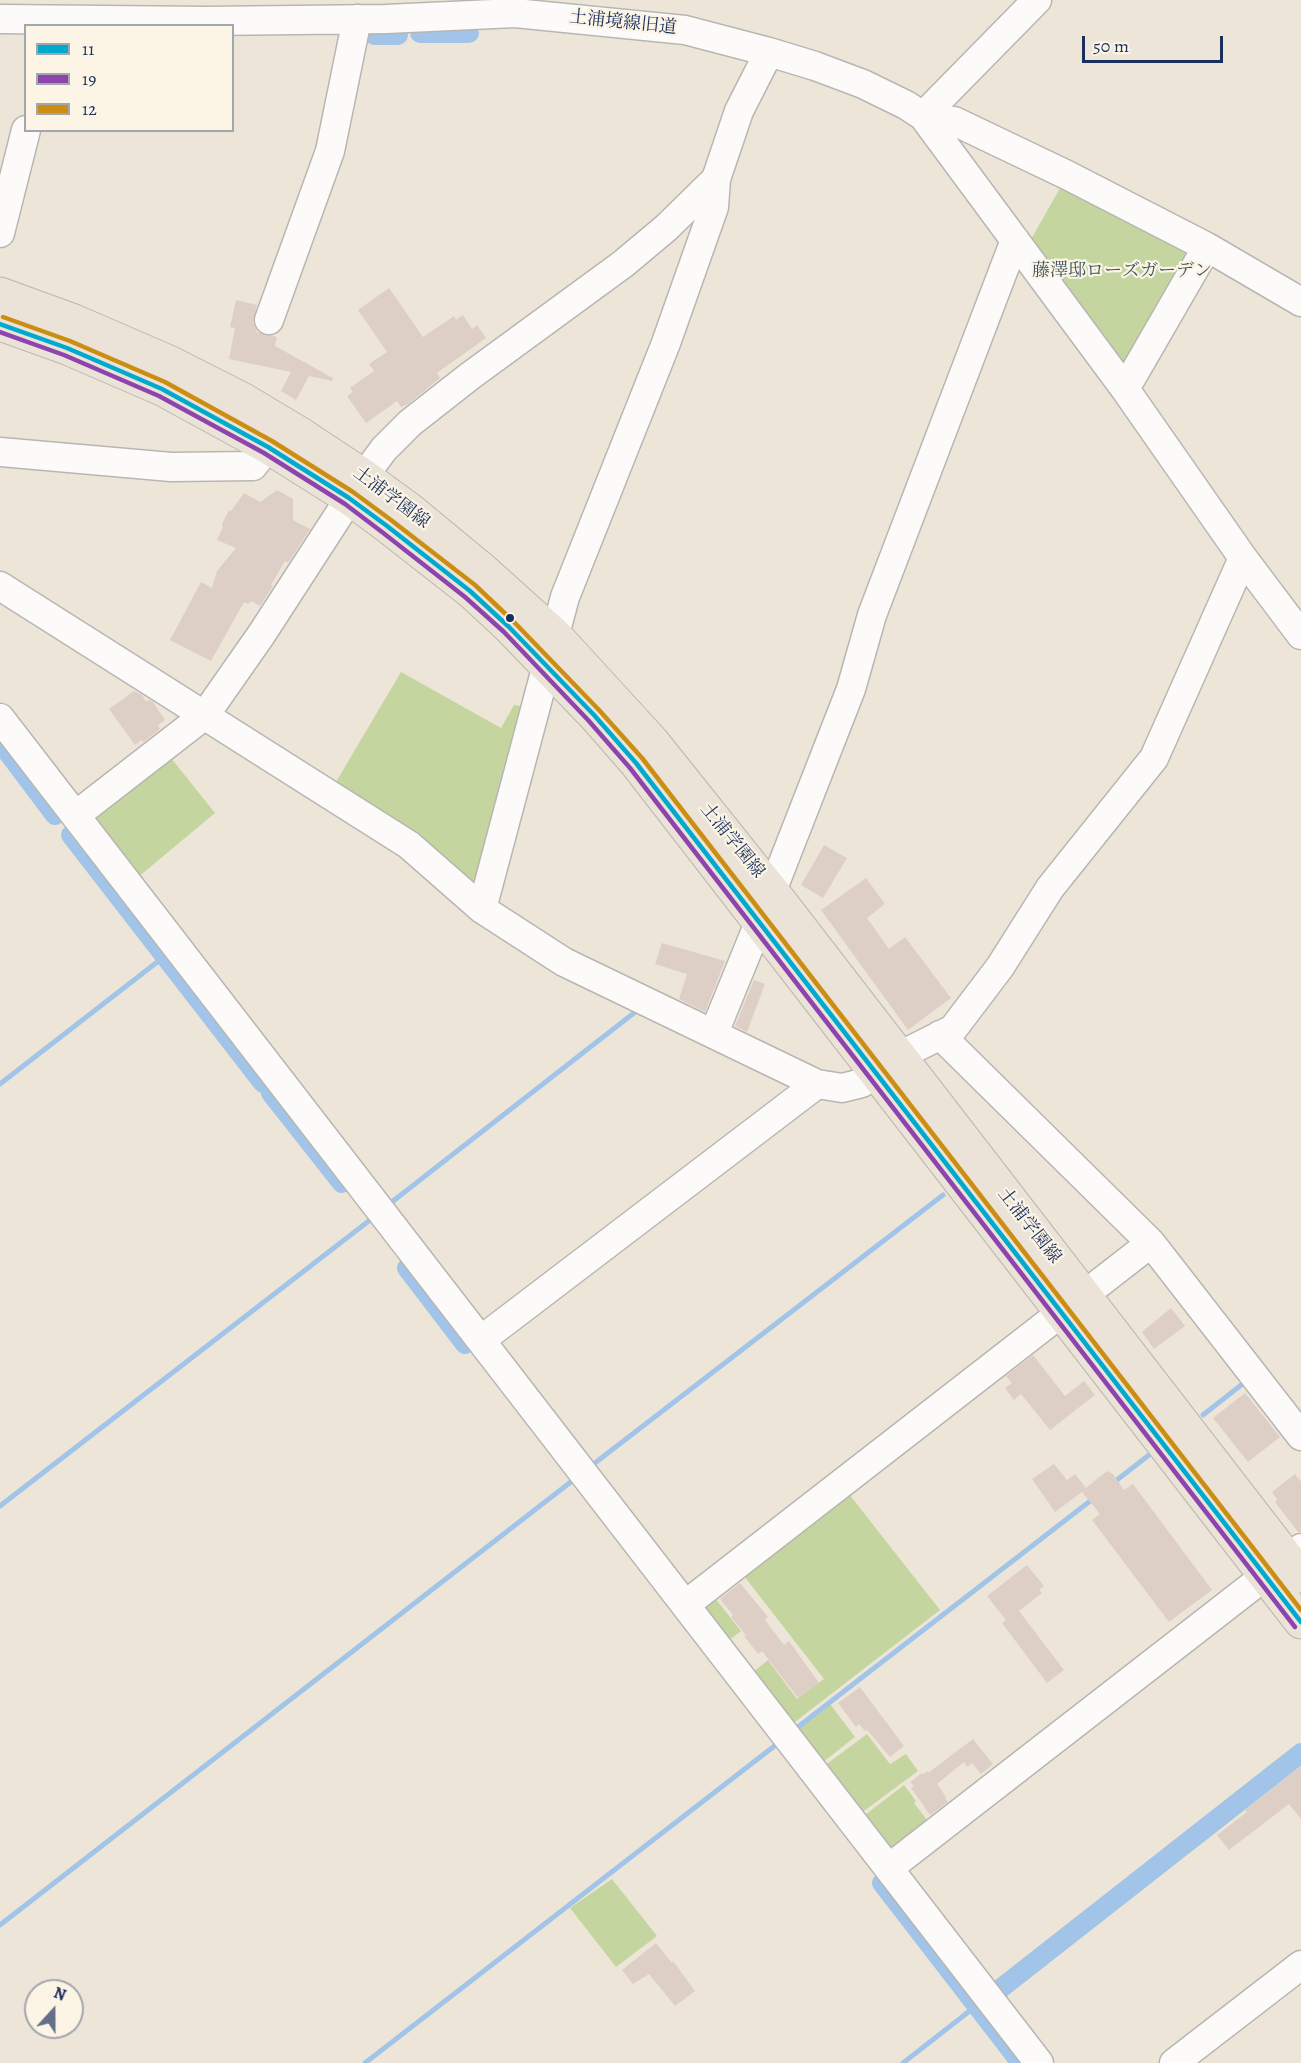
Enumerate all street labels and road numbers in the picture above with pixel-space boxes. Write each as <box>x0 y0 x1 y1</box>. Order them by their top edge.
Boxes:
street label: 土浦境線旧道 <box>568 7 678 39</box>
street label: 土浦学園線 <box>349 462 433 534</box>
street label: 土浦学園線 <box>695 799 769 883</box>
street label: 土浦学園線 <box>993 1184 1065 1268</box>

